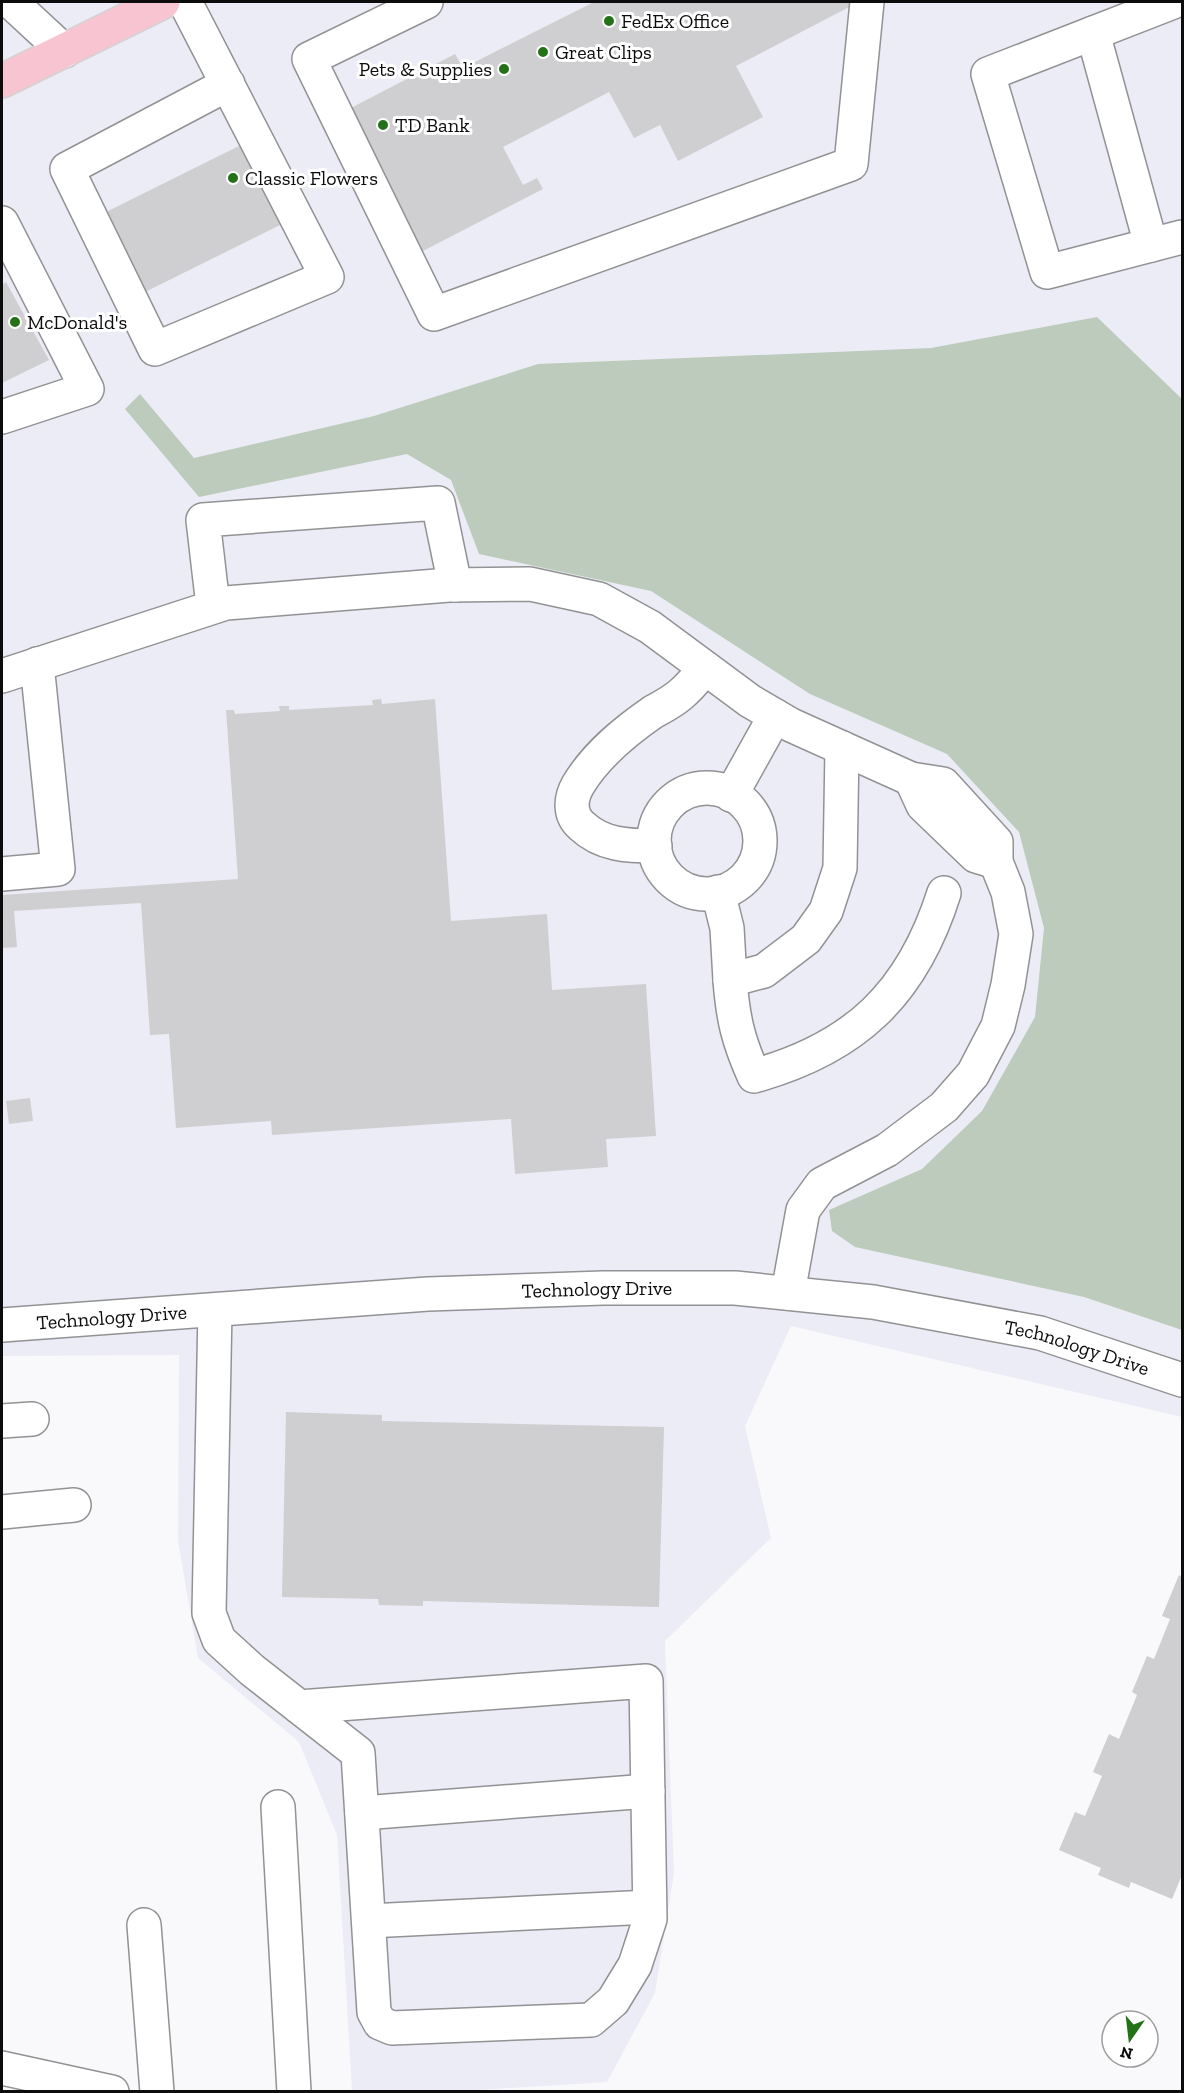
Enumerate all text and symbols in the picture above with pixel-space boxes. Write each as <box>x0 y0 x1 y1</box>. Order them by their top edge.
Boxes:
place label: FedEx Office <box>621 9 729 33</box>
marker: FedEx Office <box>602 14 616 28</box>
place label: Great Clips <box>555 40 652 64</box>
marker: Great Clips <box>536 45 550 59</box>
place label: Pets & Supplies <box>359 57 492 81</box>
marker: Pets & Supplies <box>497 62 511 76</box>
place label: TD Bank <box>395 113 470 137</box>
marker: TD Bank <box>376 118 390 132</box>
place label: Classic Flowers <box>245 166 378 190</box>
marker: Classic Flowers <box>226 171 240 185</box>
place label: McDonald's <box>27 310 127 334</box>
marker: McDonald's <box>8 315 22 329</box>
street label: Technology Drive <box>521 1276 672 1303</box>
street label: Technology Drive <box>36 1300 188 1334</box>
street label: Technology Drive <box>1002 1315 1153 1380</box>
north arrow <box>1100 2009 1160 2069</box>
text: N <box>1118 2042 1135 2064</box>

